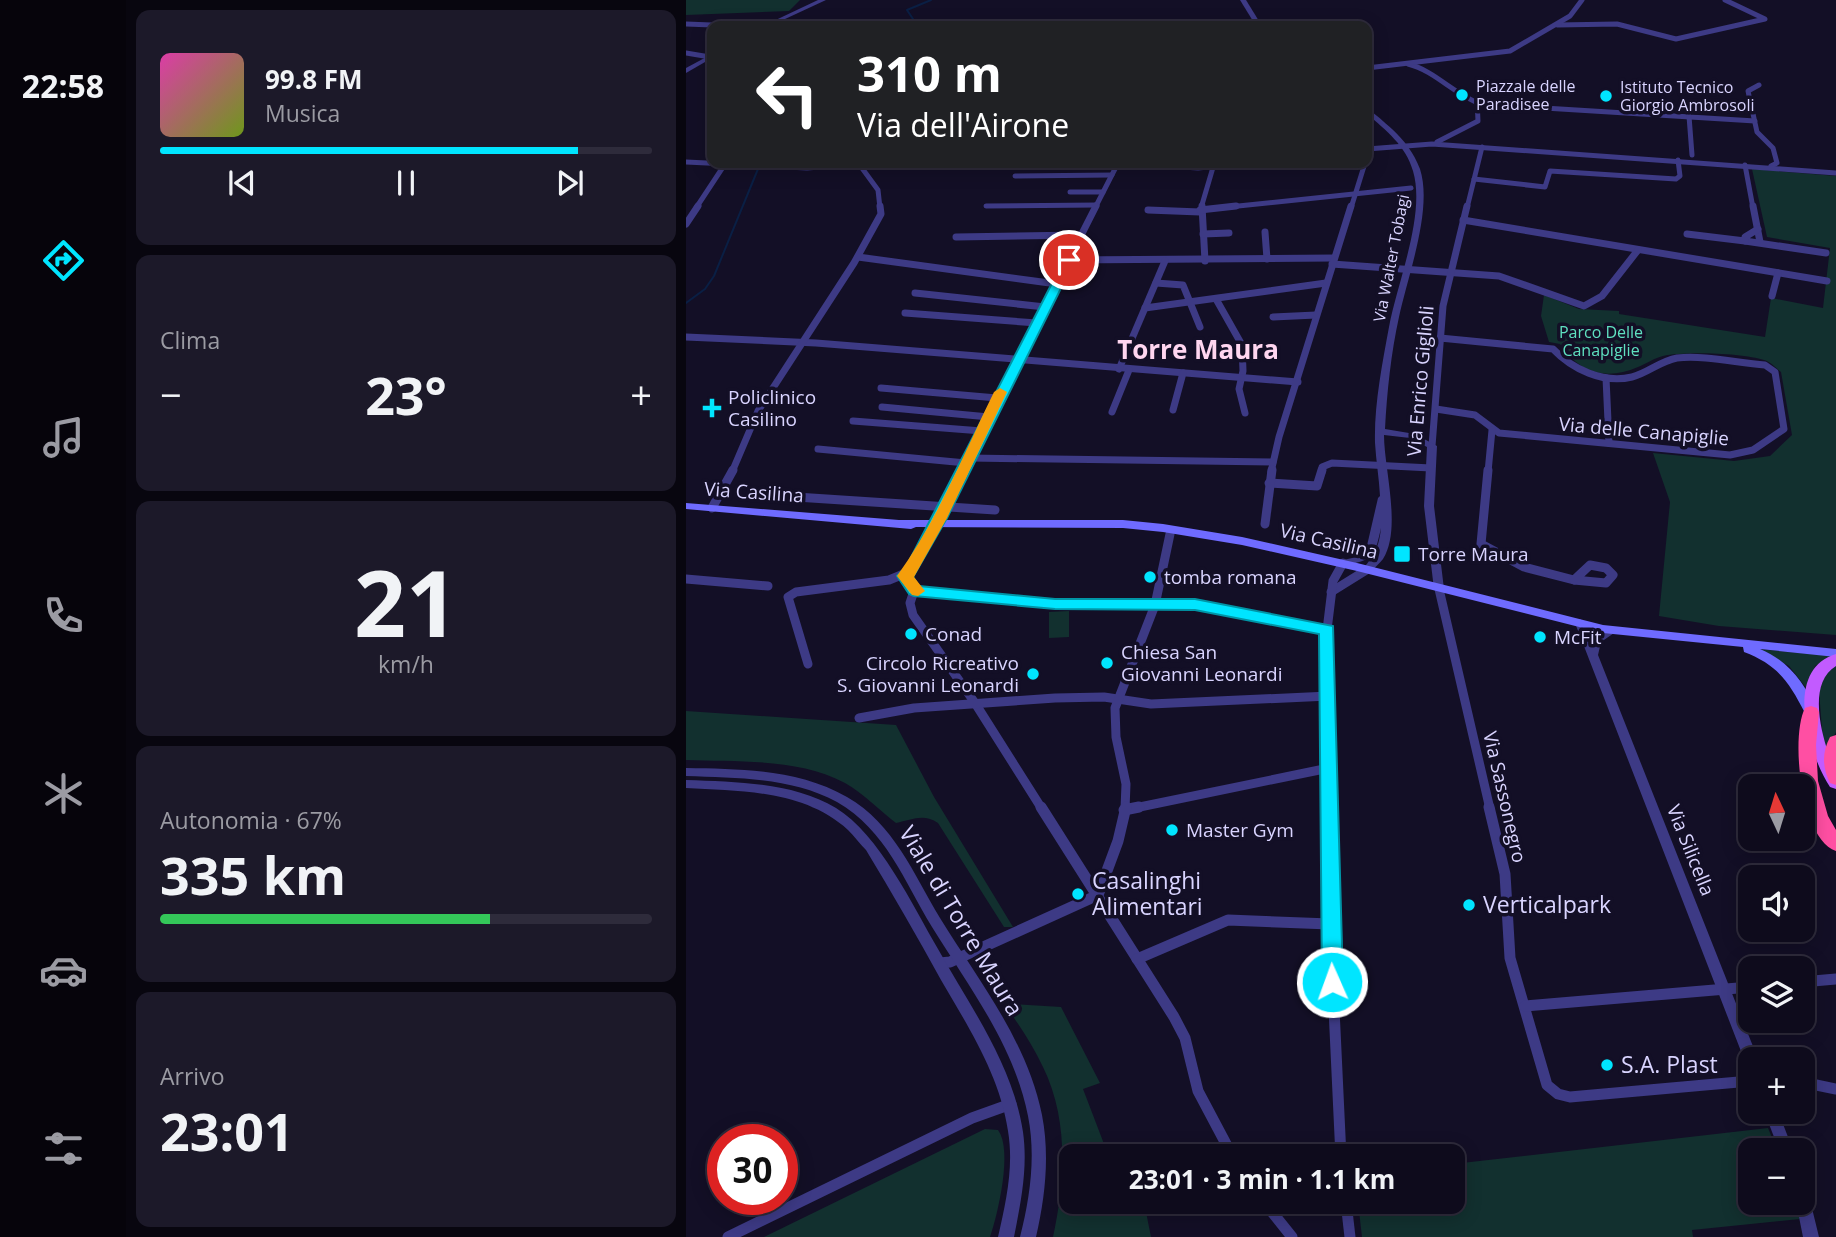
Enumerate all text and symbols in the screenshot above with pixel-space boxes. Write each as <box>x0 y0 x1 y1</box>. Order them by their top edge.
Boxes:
text: 310 m <box>857 40 1002 106</box>
icon: left <box>742 49 833 140</box>
text: 99.8 FM <box>265 61 363 97</box>
text: 22:58 <box>22 64 104 107</box>
place label: Piazzale delle Paradisee <box>1476 75 1575 115</box>
place label: Istituto Tecnico Giorgio Ambrosoli <box>1620 76 1755 116</box>
marker: Piazzale delle Paradisee <box>1454 87 1470 103</box>
marker: Istituto Tecnico Giorgio Ambrosoli <box>1598 88 1614 104</box>
text: Musica <box>265 97 340 129</box>
text: Via dell'Airone <box>857 103 1069 146</box>
icon: previous <box>223 164 261 202</box>
icon: pause <box>387 164 425 202</box>
icon: next <box>551 164 589 202</box>
street label: Via Walter Tobagi <box>1368 192 1414 324</box>
pin <box>1039 230 1099 290</box>
icon: directions <box>39 236 88 285</box>
icon: arrive <box>1050 241 1088 279</box>
street label: Via Enrico Giglioli <box>1400 304 1440 458</box>
park label: Parco Delle Canapiglie <box>1559 321 1643 361</box>
text: Clima <box>160 324 220 356</box>
district label: Torre Maura <box>1117 331 1279 367</box>
text: 23° <box>365 359 447 430</box>
text: − <box>160 368 182 420</box>
text: + <box>630 368 652 420</box>
place label: Policlinico Casilino <box>728 384 816 432</box>
marker: Policlinico Casilino <box>702 398 722 418</box>
street label: Via delle Canapiglie <box>1558 411 1730 451</box>
icon: music <box>39 413 88 462</box>
street label: Via Casilina <box>703 476 805 508</box>
street label: Via Casilina <box>1277 517 1381 565</box>
text: 21 <box>354 540 458 664</box>
place label: Torre Maura <box>1418 541 1529 567</box>
marker: Torre Maura <box>1392 544 1412 564</box>
place label: tomba romana <box>1164 564 1296 590</box>
marker: tomba romana <box>1142 569 1158 585</box>
icon: phone <box>39 591 88 640</box>
place label: Conad <box>925 621 982 647</box>
place label: McFit <box>1554 624 1602 650</box>
marker: Conad <box>903 626 919 642</box>
marker: McFit <box>1532 629 1548 645</box>
place label: Chiesa San Giovanni Leonardi <box>1121 639 1283 687</box>
text: km/h <box>378 648 434 680</box>
place label: Circolo Ricreativo S. Giovanni Leonardi <box>837 650 1019 698</box>
marker: Chiesa San Giovanni Leonardi <box>1099 655 1115 671</box>
marker: Circolo Ricreativo S. Giovanni Leonardi <box>1025 666 1041 682</box>
street label: Via Sassonegro <box>1477 729 1533 865</box>
icon: climate <box>39 769 88 818</box>
north arrow <box>1738 774 1815 850</box>
map controls <box>1738 774 1815 1215</box>
street label: Via Silicella <box>1661 800 1721 900</box>
text: Autonomia · 67% <box>160 804 342 836</box>
place label: Master Gym <box>1186 817 1294 843</box>
street label: Viale di Torre Maura <box>892 819 1031 1022</box>
marker: Master Gym <box>1164 822 1180 838</box>
text: 335 km <box>160 839 346 910</box>
place label: Casalinghi Alimentari <box>1092 864 1203 922</box>
button: sound <box>1738 865 1815 942</box>
marker: Casalinghi Alimentari <box>1070 886 1086 902</box>
place label: Verticalpark <box>1483 888 1611 920</box>
marker: Verticalpark <box>1461 897 1477 913</box>
position arrow <box>1295 945 1369 1019</box>
icon: car <box>39 946 88 995</box>
button: layers <box>1738 956 1815 1033</box>
button: + <box>1738 1047 1815 1124</box>
place label: S.A. Plast <box>1621 1048 1718 1080</box>
marker: S.A. Plast <box>1599 1057 1615 1073</box>
text: Arrivo <box>160 1060 224 1092</box>
text: 23:01 <box>160 1095 294 1166</box>
icon: filters <box>39 1124 88 1173</box>
speed limit sign: 30 <box>707 1124 798 1215</box>
button: − <box>1738 1138 1815 1215</box>
text: 23:01 · 3 min · 1.1 km <box>1129 1161 1395 1197</box>

